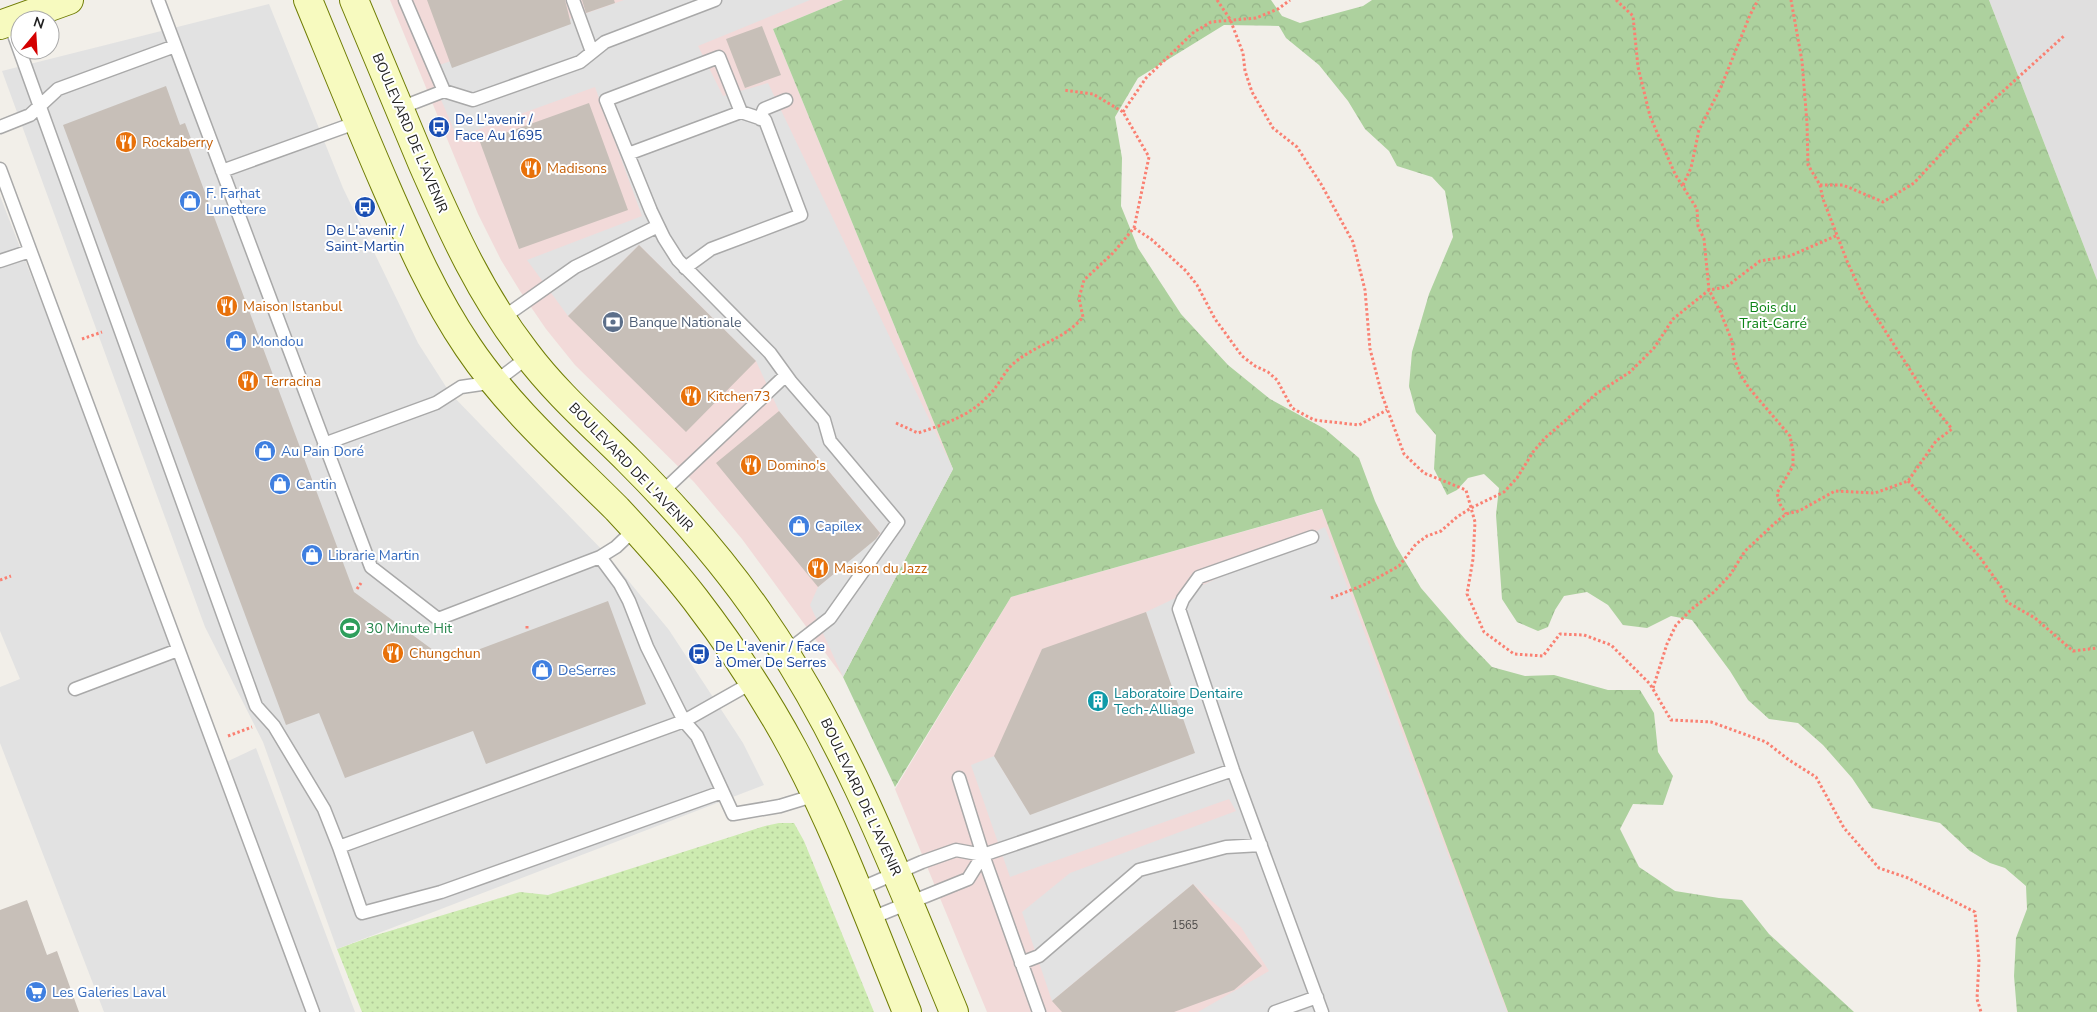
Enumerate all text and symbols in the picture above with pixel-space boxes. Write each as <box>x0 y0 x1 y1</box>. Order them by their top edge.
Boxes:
north arrow <box>10 10 60 60</box>
text: N <box>31 12 47 34</box>
street label: BOULEVARD DE L'AVENIR <box>368 50 452 216</box>
place label: De L'avenir / Face Au 1695 <box>455 110 542 145</box>
bus stop icon: De L'avenir / Face Au 1695 <box>427 115 451 139</box>
restaurant icon: Rockaberry <box>114 130 138 154</box>
place label: Rockaberry <box>142 133 214 152</box>
restaurant icon: Madisons <box>519 156 543 180</box>
place label: Madisons <box>547 159 607 178</box>
place label: F. Farhat Lunettere <box>206 184 266 219</box>
shop icon: F. Farhat Lunettere <box>178 189 202 213</box>
bus stop icon: De L'avenir / Saint-Martin <box>353 195 377 219</box>
place label: De L'avenir / Saint-Martin <box>326 221 405 256</box>
restaurant icon: Maison Istanbul <box>215 294 239 318</box>
place label: Maison Istanbul <box>243 297 343 316</box>
park label: Bois du Trait-Carré <box>1739 298 1807 333</box>
bank icon: Banque Nationale <box>601 310 625 334</box>
place label: Banque Nationale <box>629 313 742 332</box>
shop icon: Mondou <box>224 329 248 353</box>
place label: Mondou <box>252 332 304 351</box>
restaurant icon: Terracina <box>236 369 260 393</box>
place label: Terracina <box>264 372 321 391</box>
restaurant icon: Kitchen73 <box>679 384 703 408</box>
place label: Kitchen73 <box>707 387 770 406</box>
street label: BOULEVARD DE L'AVENIR <box>564 399 698 535</box>
shop icon: Au Pain Doré <box>253 439 277 463</box>
place label: Au Pain Doré <box>281 442 364 461</box>
restaurant icon: Domino's <box>739 453 763 477</box>
place label: Domino's <box>767 456 826 475</box>
shop icon: Cantin <box>268 472 292 496</box>
place label: Cantin <box>296 475 337 494</box>
shop icon: Capilex <box>787 514 811 538</box>
place label: Capilex <box>815 517 862 536</box>
shop icon: Librarie Martin <box>300 543 324 567</box>
place label: Librarie Martin <box>328 546 420 565</box>
restaurant icon: Maison du Jazz <box>806 556 830 580</box>
place label: Maison du Jazz <box>834 559 928 578</box>
sports icon: 30 Minute Hit <box>338 616 362 640</box>
place label: 30 Minute Hit <box>366 619 452 638</box>
place label: De L'avenir / Face à Omer De Serres <box>715 637 827 672</box>
restaurant icon: Chungchun <box>381 641 405 665</box>
bus stop icon: De L'avenir / Face à Omer De Serres <box>687 642 711 666</box>
place label: Chungchun <box>409 644 481 663</box>
shop icon: DeSerres <box>530 658 554 682</box>
place label: DeSerres <box>558 661 616 680</box>
place label: Laboratoire Dentaire Tech-Alliage <box>1114 684 1243 719</box>
building icon: Laboratoire Dentaire Tech-Alliage <box>1086 689 1110 713</box>
street label: BOULEVARD DE L'AVENIR <box>816 715 906 879</box>
house number: 1565 <box>1172 918 1199 933</box>
supermarket icon: Les Galeries Laval <box>24 980 48 1004</box>
place label: Les Galeries Laval <box>52 983 167 1002</box>

